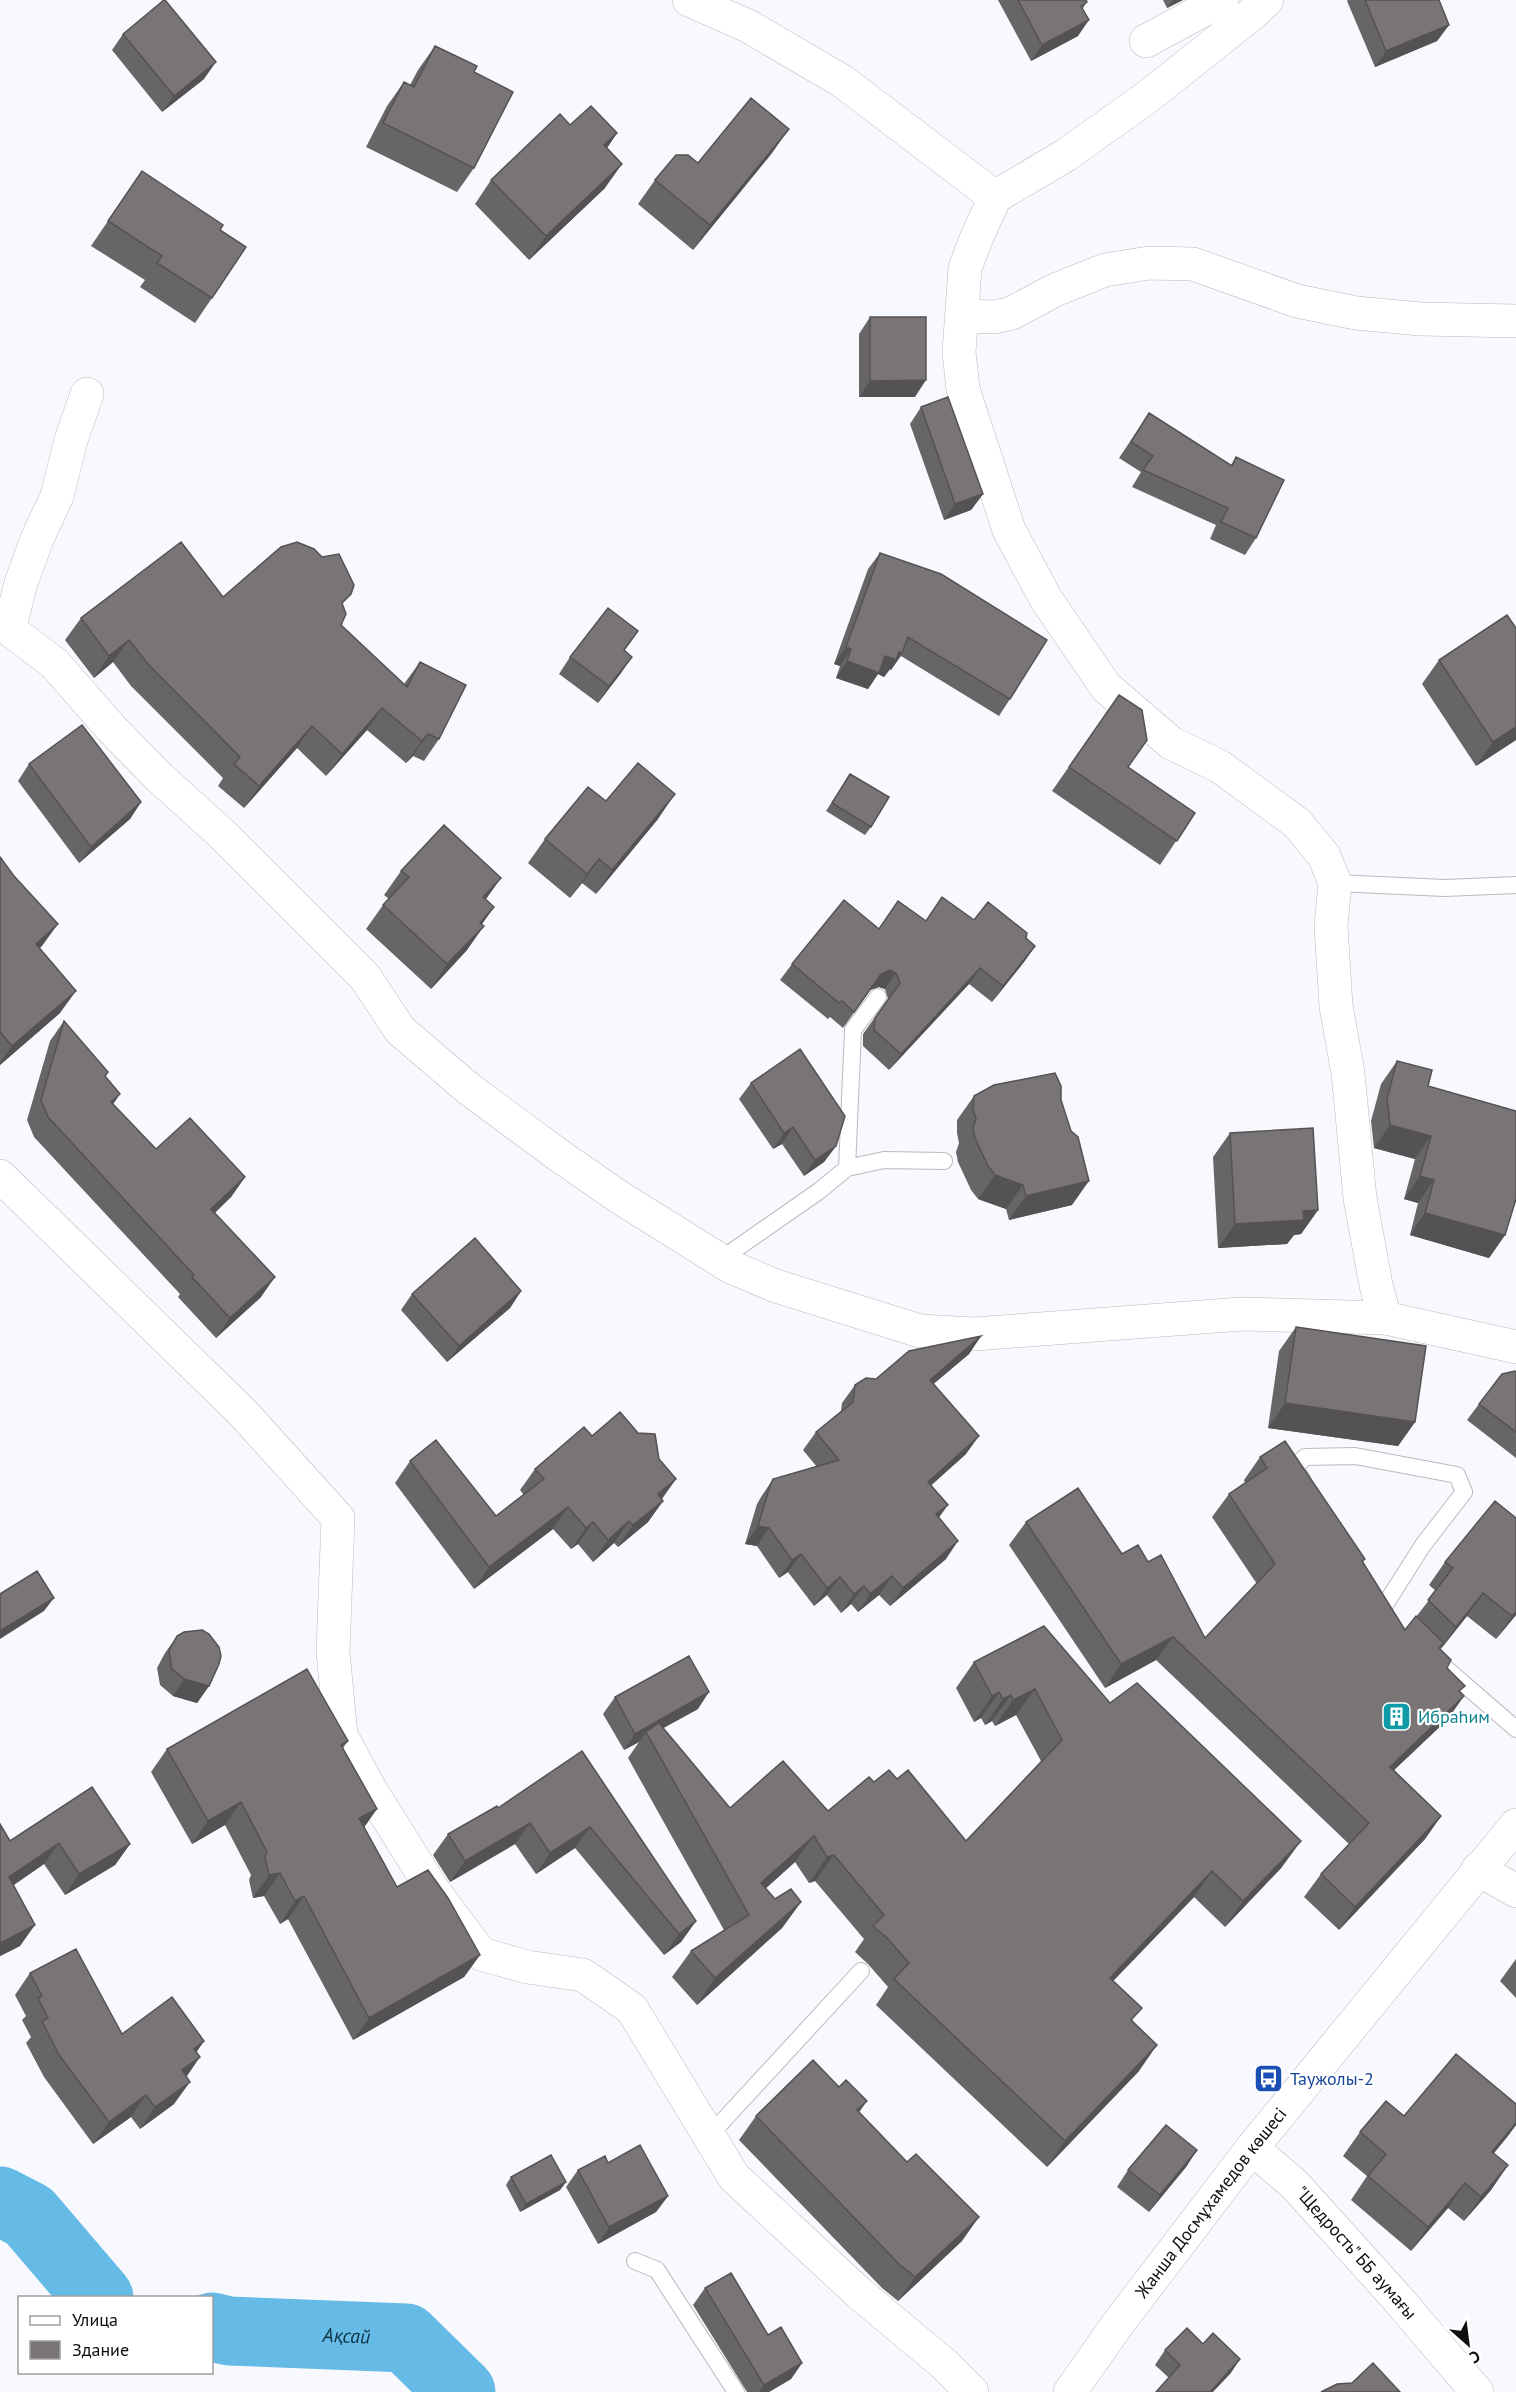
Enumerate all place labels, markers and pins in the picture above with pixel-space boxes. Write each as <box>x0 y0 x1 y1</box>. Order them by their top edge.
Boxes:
building icon: Ибраһим <box>1381 1701 1413 1733</box>
place label: Ибраһим <box>1418 1705 1490 1728</box>
bus stop icon: Таужолы-2 <box>1253 2063 1285 2095</box>
place label: Таужолы-2 <box>1290 2067 1374 2090</box>

